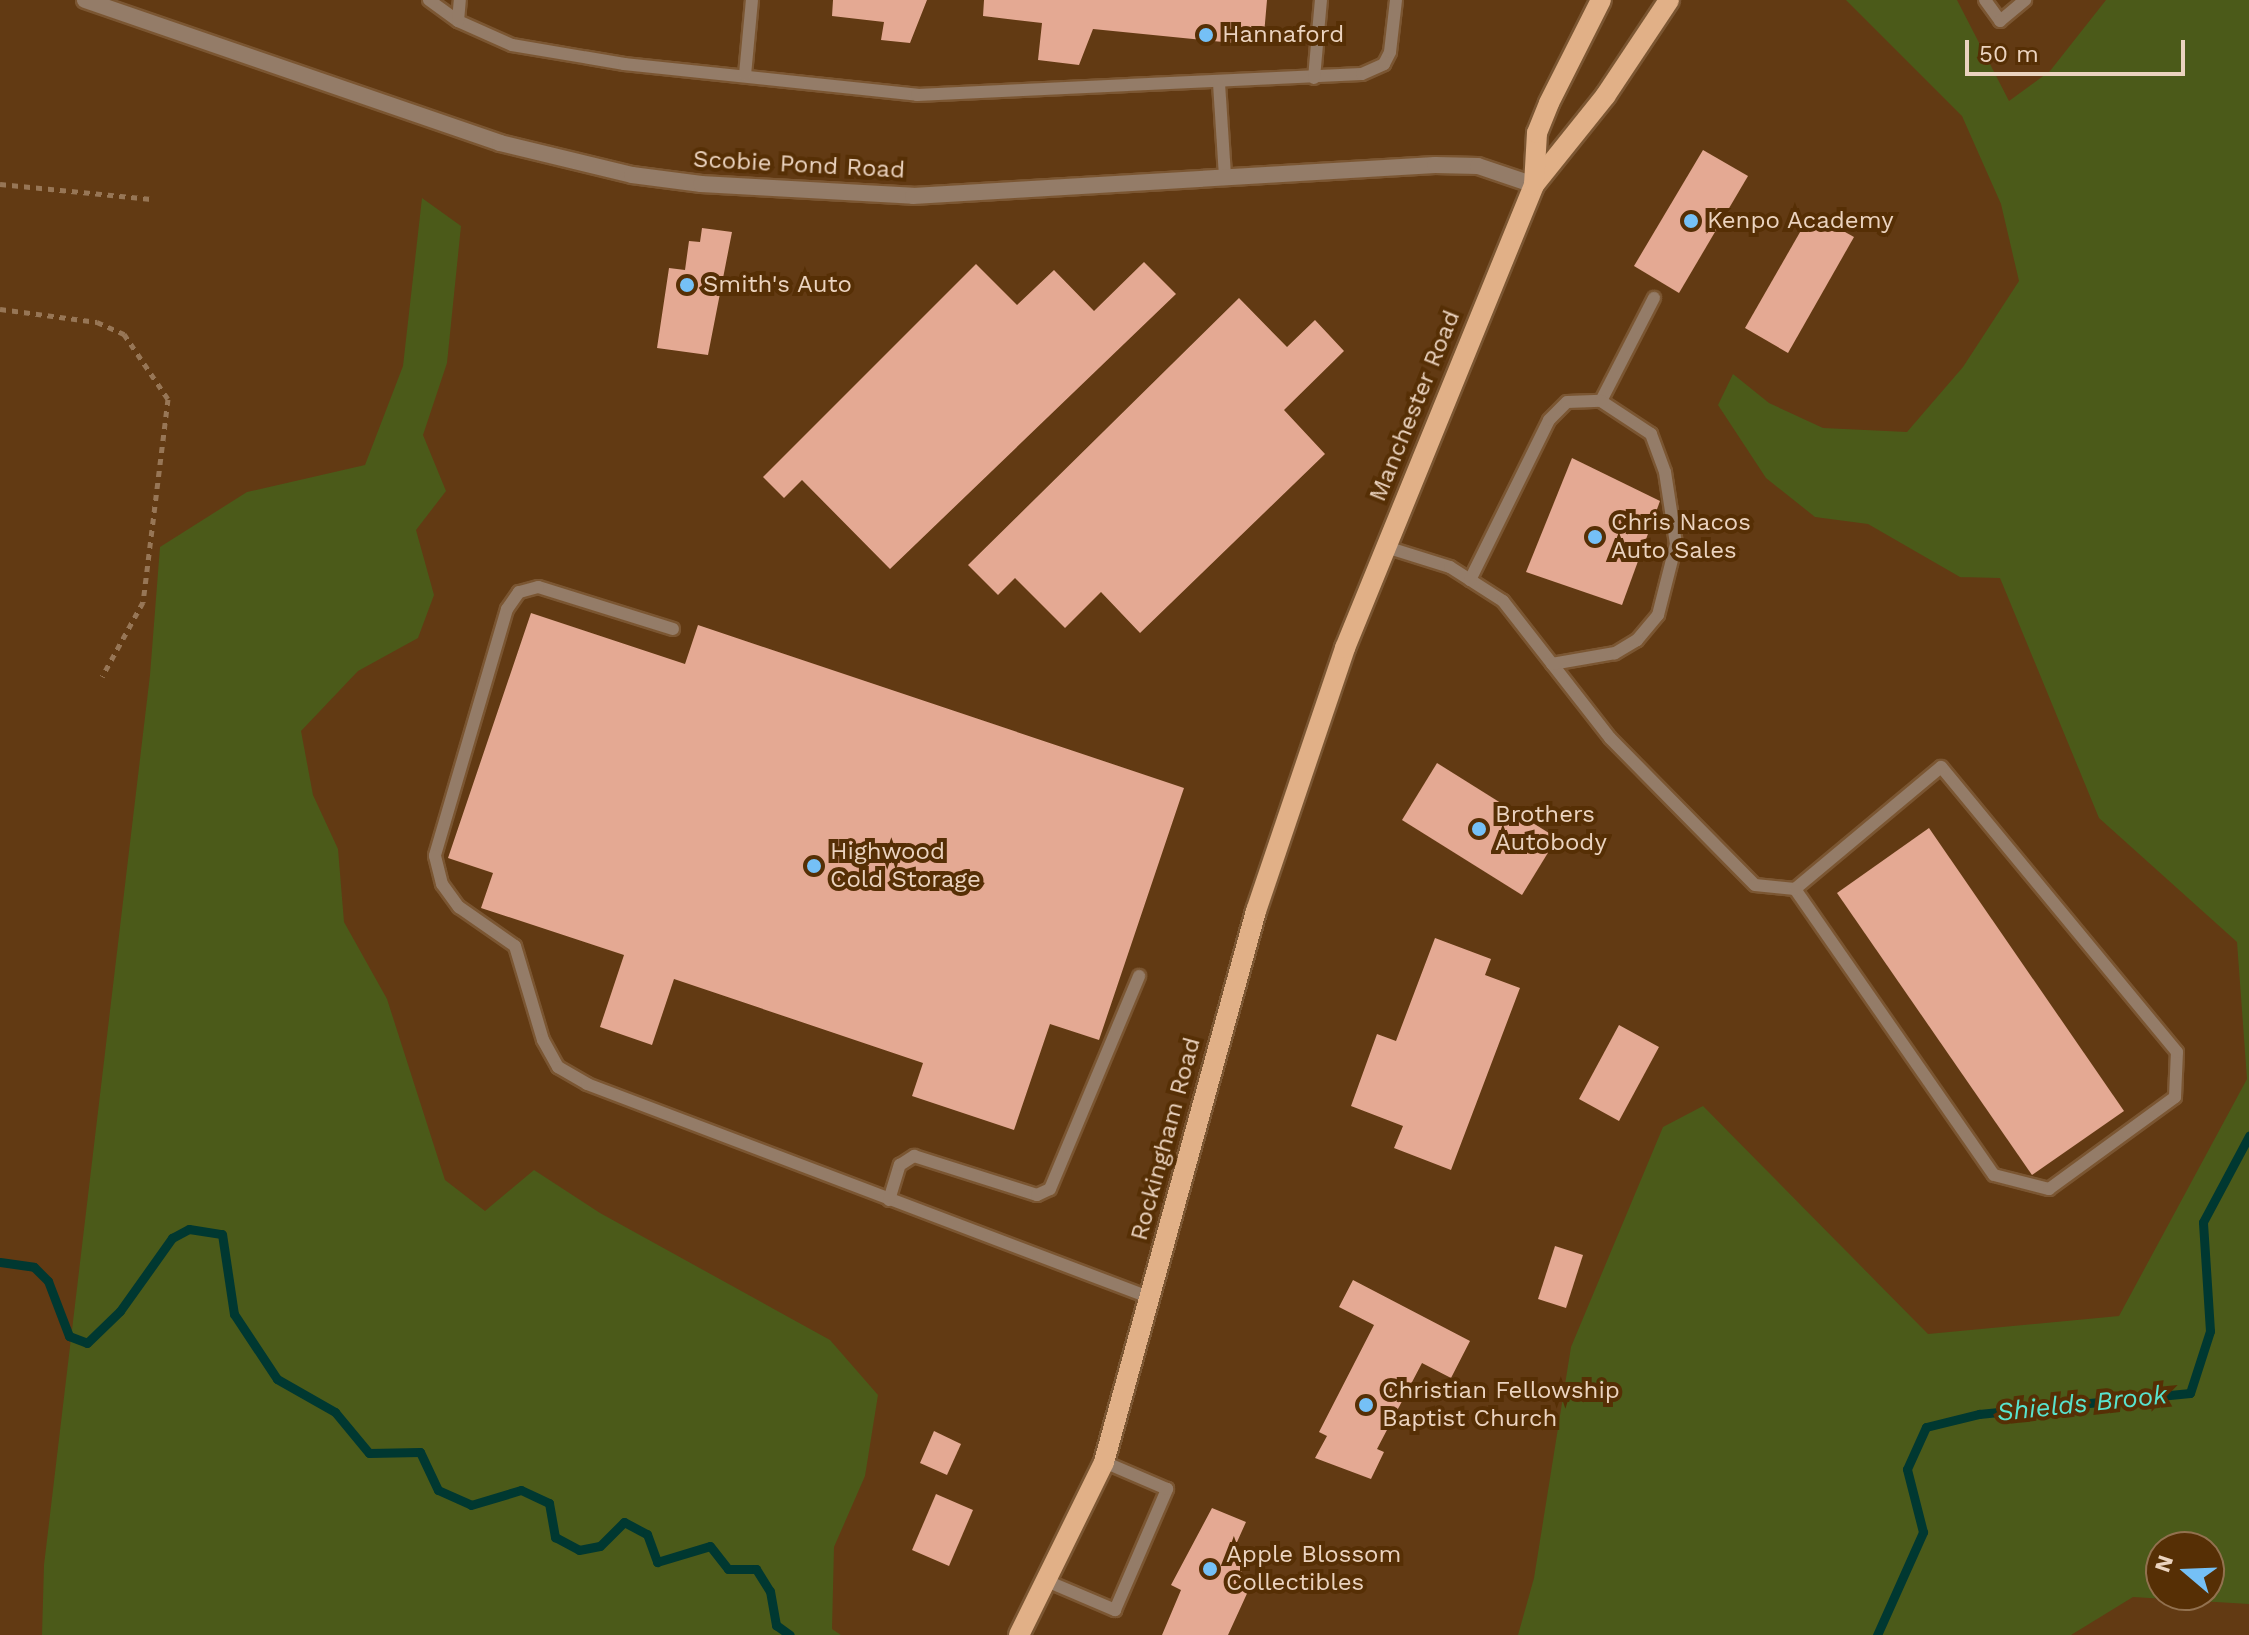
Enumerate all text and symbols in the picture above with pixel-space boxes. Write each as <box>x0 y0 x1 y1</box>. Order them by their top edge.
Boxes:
place label: Hannaford <box>1222 21 1344 49</box>
scale bar <box>1969 24 2189 74</box>
marker: Hannaford <box>1197 26 1215 44</box>
text: 50 m <box>1979 40 2039 68</box>
street label: Scobie Pond Road <box>692 145 906 185</box>
place label: Kenpo Academy <box>1707 207 1895 235</box>
marker: Kenpo Academy <box>1682 212 1700 230</box>
place label: Smith's Auto <box>703 271 853 299</box>
marker: Smith's Auto <box>678 276 696 294</box>
street label: Manchester Road <box>1363 306 1467 506</box>
place label: Chris Nacos Auto Sales <box>1611 509 1751 565</box>
marker: Chris Nacos Auto Sales <box>1586 528 1604 546</box>
place label: Brothers Autobody <box>1495 801 1607 857</box>
marker: Brothers Autobody <box>1470 820 1488 838</box>
place label: Highwood Cold Storage <box>830 838 981 894</box>
marker: Highwood Cold Storage <box>805 857 823 875</box>
street label: Rockingham Road <box>1125 1034 1207 1244</box>
place label: Christian Fellowship Baptist Church <box>1382 1377 1620 1433</box>
water label: Shields Brook <box>1995 1380 2169 1428</box>
marker: Christian Fellowship Baptist Church <box>1357 1396 1375 1414</box>
north arrow <box>2145 1531 2225 1611</box>
place label: Apple Blossom Collectibles <box>1226 1541 1401 1597</box>
text: N <box>2149 1552 2178 1575</box>
marker: Apple Blossom Collectibles <box>1201 1560 1219 1578</box>

